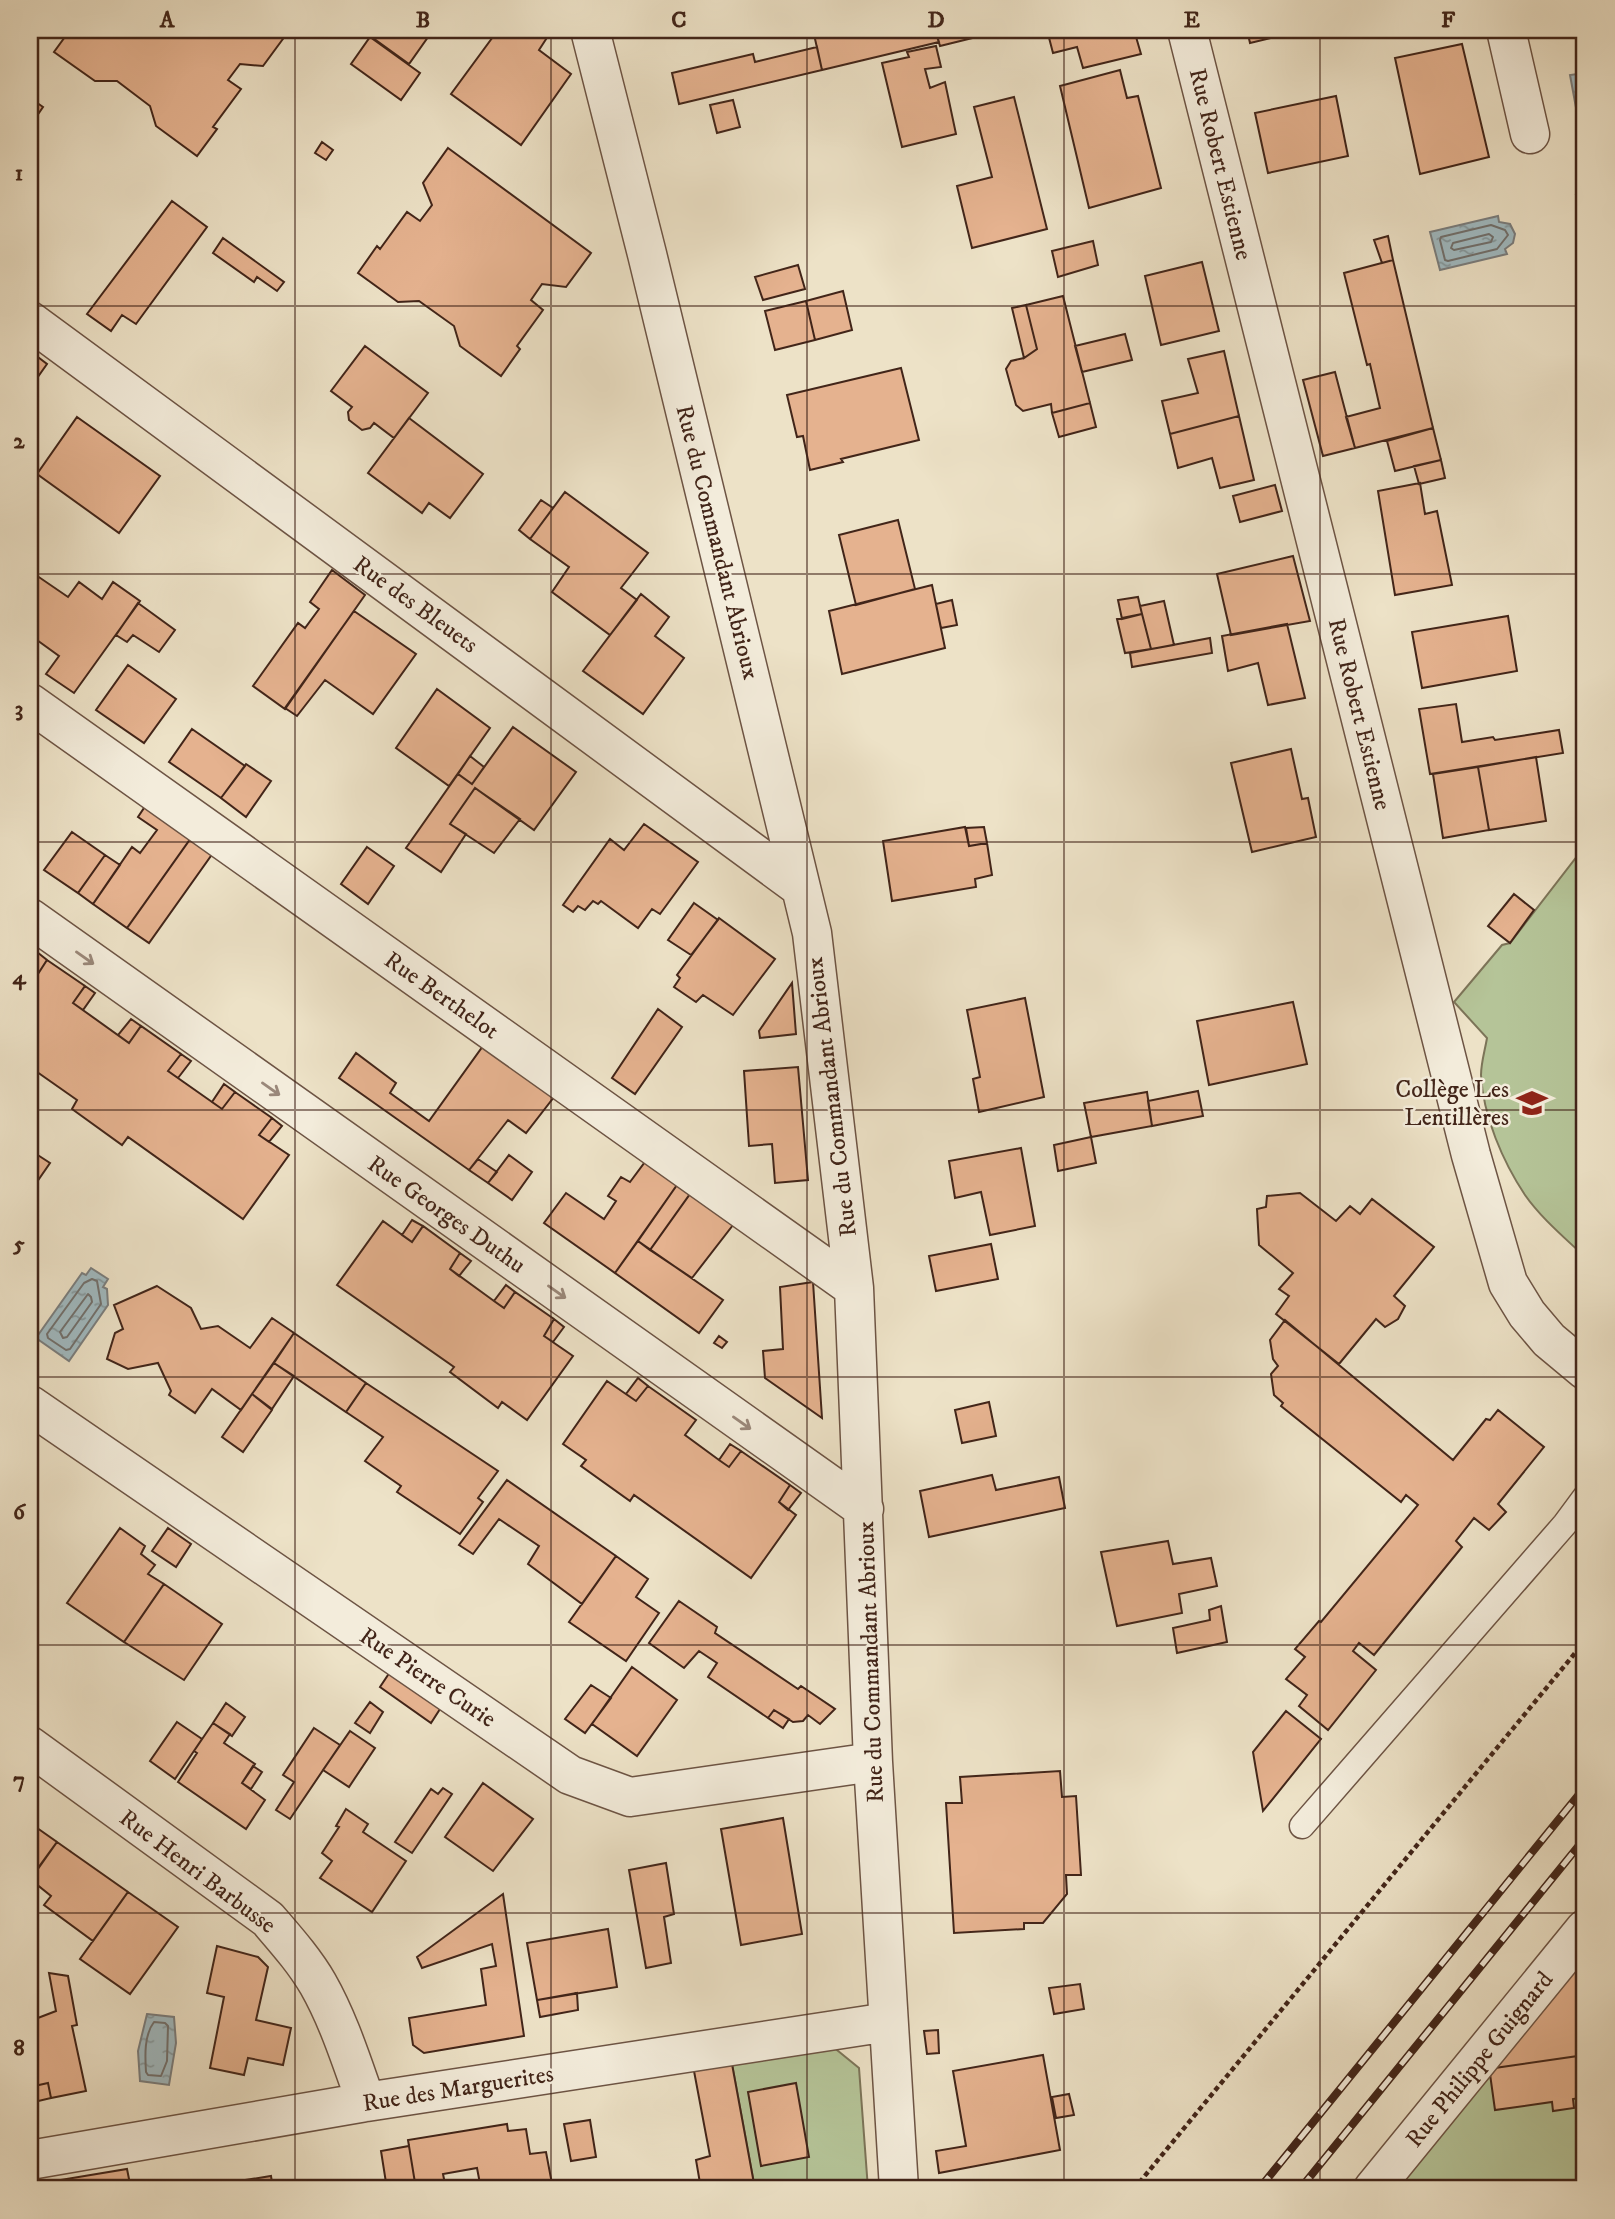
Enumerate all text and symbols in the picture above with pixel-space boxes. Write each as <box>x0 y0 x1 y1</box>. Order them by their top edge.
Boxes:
text: A <box>159 6 176 35</box>
text: B <box>416 6 430 35</box>
text: C <box>671 6 687 35</box>
text: D <box>927 6 945 35</box>
text: E <box>1184 6 1200 35</box>
text: F <box>1441 6 1456 35</box>
street label: Rue Robert Estienne <box>1182 65 1258 263</box>
text: 1 <box>15 159 23 188</box>
street label: Rue du Commandant Abrioux <box>668 402 766 683</box>
text: 2 <box>13 427 25 456</box>
street label: Rue des Bleuets <box>347 549 484 660</box>
street label: Rue Robert Estienne <box>1321 615 1397 813</box>
text: 3 <box>15 695 23 724</box>
street label: Rue Berthelot <box>378 945 505 1047</box>
one-way arrow <box>75 951 94 965</box>
street label: Rue du Commandant Abrioux <box>800 955 864 1239</box>
text: 4 <box>12 963 27 992</box>
place label: Collège Les Lentillères <box>1395 1075 1509 1133</box>
one-way arrow <box>261 1082 280 1096</box>
school or university icon: Collège Les Lentillères <box>1515 1086 1549 1120</box>
street label: Rue Georges Duthu <box>362 1149 531 1280</box>
text: 5 <box>12 1230 25 1259</box>
one-way arrow <box>547 1284 566 1299</box>
one-way arrow <box>732 1416 751 1430</box>
text: 6 <box>13 1498 27 1527</box>
street label: Rue du Commandant Abrioux <box>851 1520 891 1803</box>
street label: Rue Pierre Curie <box>353 1621 501 1735</box>
text: 7 <box>13 1766 25 1795</box>
street label: Rue Henri Barbusse <box>113 1803 282 1940</box>
street label: Rue Philippe Guignard <box>1400 1966 1560 2154</box>
text: 8 <box>13 2034 25 2063</box>
street label: Rue des Marguerites <box>361 2059 556 2119</box>

